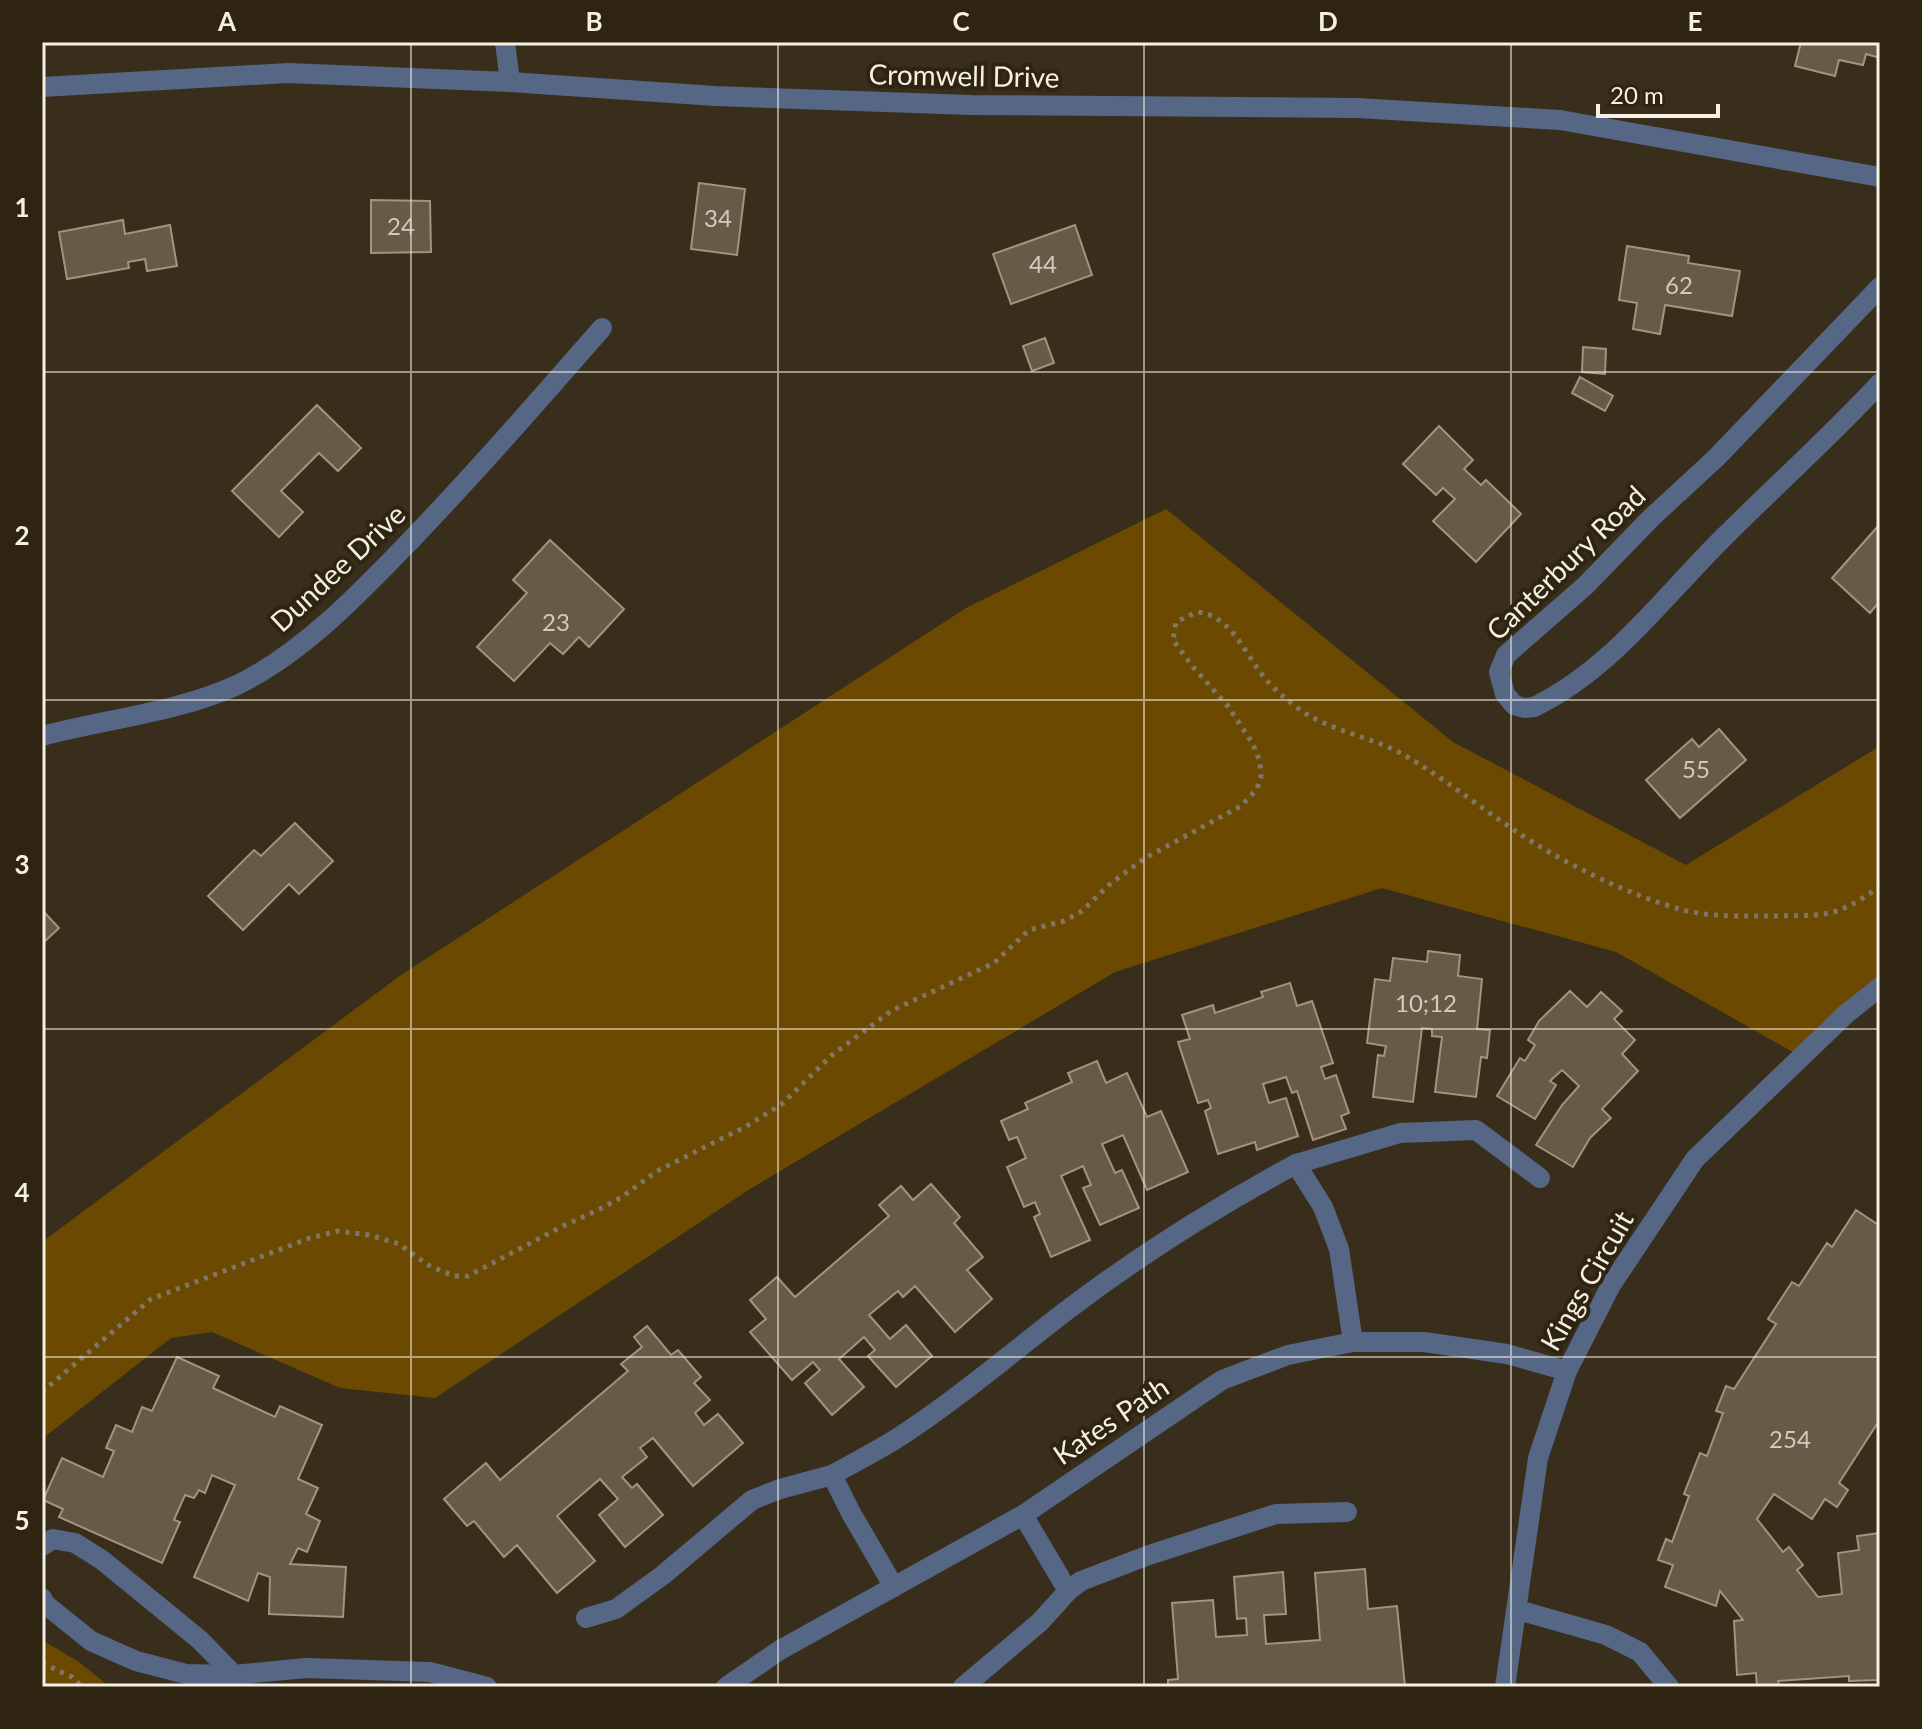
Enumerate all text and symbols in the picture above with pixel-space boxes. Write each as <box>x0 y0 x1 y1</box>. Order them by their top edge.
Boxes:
text: A <box>217 5 237 37</box>
text: B <box>585 5 603 37</box>
text: C <box>952 5 970 37</box>
text: D <box>1318 5 1338 37</box>
text: E <box>1688 5 1702 37</box>
street label: Cromwell Drive <box>868 56 1060 94</box>
scale bar <box>1598 68 1718 118</box>
text: 20 m <box>1610 80 1664 109</box>
text: 1 <box>14 191 30 223</box>
house number: 34 <box>704 203 732 232</box>
house number: 24 <box>387 211 415 240</box>
house number: 44 <box>1029 249 1057 278</box>
house number: 62 <box>1665 270 1693 299</box>
street label: Canterbury Road <box>1479 478 1652 647</box>
street label: Dundee Drive <box>263 496 412 638</box>
text: 2 <box>14 519 30 551</box>
house number: 23 <box>542 607 570 636</box>
house number: 55 <box>1682 754 1710 783</box>
text: 3 <box>14 848 30 880</box>
house number: 10;12 <box>1395 988 1457 1017</box>
text: 4 <box>14 1176 30 1208</box>
street label: Kings Circuit <box>1533 1205 1640 1356</box>
street label: Kates Path <box>1046 1369 1175 1471</box>
house number: 254 <box>1769 1424 1811 1453</box>
text: 5 <box>14 1504 30 1536</box>

